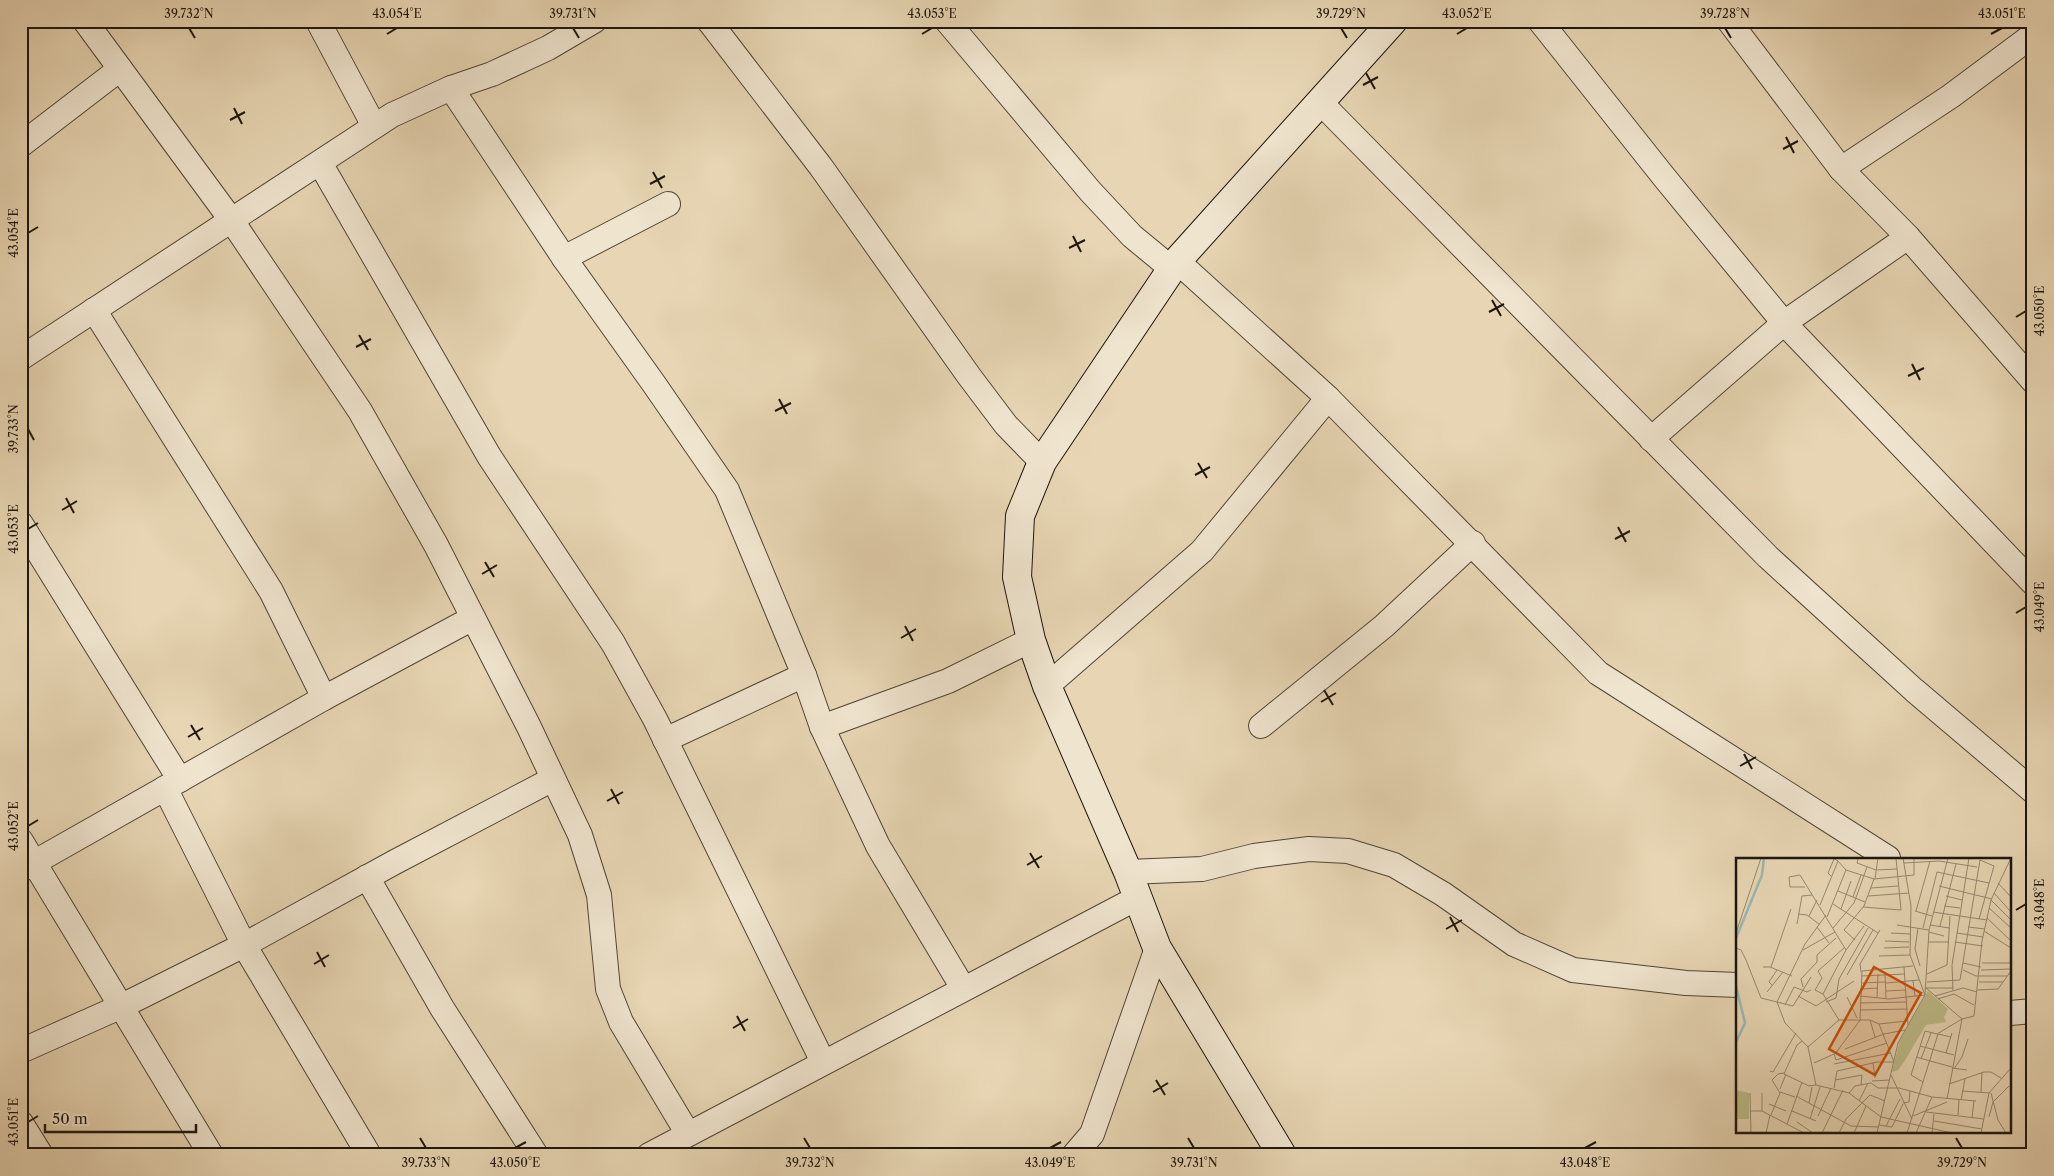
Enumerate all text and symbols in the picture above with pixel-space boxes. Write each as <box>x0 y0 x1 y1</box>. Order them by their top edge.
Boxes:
text: 39.732°N <box>164 6 214 21</box>
text: 43.054°E <box>372 6 422 21</box>
text: 39.731°N <box>549 6 597 21</box>
text: 43.053°E <box>907 6 957 21</box>
text: 39.729°N <box>1316 6 1366 21</box>
text: 43.052°E <box>1442 6 1492 21</box>
text: 39.728°N <box>1700 6 1750 21</box>
text: 43.051°E <box>1978 6 2026 21</box>
text: 43.054°E <box>6 208 21 258</box>
text: 43.050°E <box>2032 286 2047 336</box>
text: 39.733°N <box>6 404 21 454</box>
text: 43.053°E <box>6 504 21 554</box>
text: 43.049°E <box>2032 582 2047 632</box>
text: 43.052°E <box>6 801 21 851</box>
inset map <box>1736 858 2012 1134</box>
text: 43.048°E <box>2032 879 2047 929</box>
text: 43.051°E <box>6 1098 21 1146</box>
scale bar <box>45 1101 196 1133</box>
text: 50 m <box>52 1109 88 1128</box>
text: 39.733°N <box>401 1155 451 1170</box>
text: 43.050°E <box>490 1155 540 1170</box>
text: 39.732°N <box>785 1155 835 1170</box>
text: 43.049°E <box>1025 1155 1075 1170</box>
text: 39.731°N <box>1170 1155 1218 1170</box>
text: 43.048°E <box>1560 1155 1610 1170</box>
text: 39.729°N <box>1937 1155 1987 1170</box>

